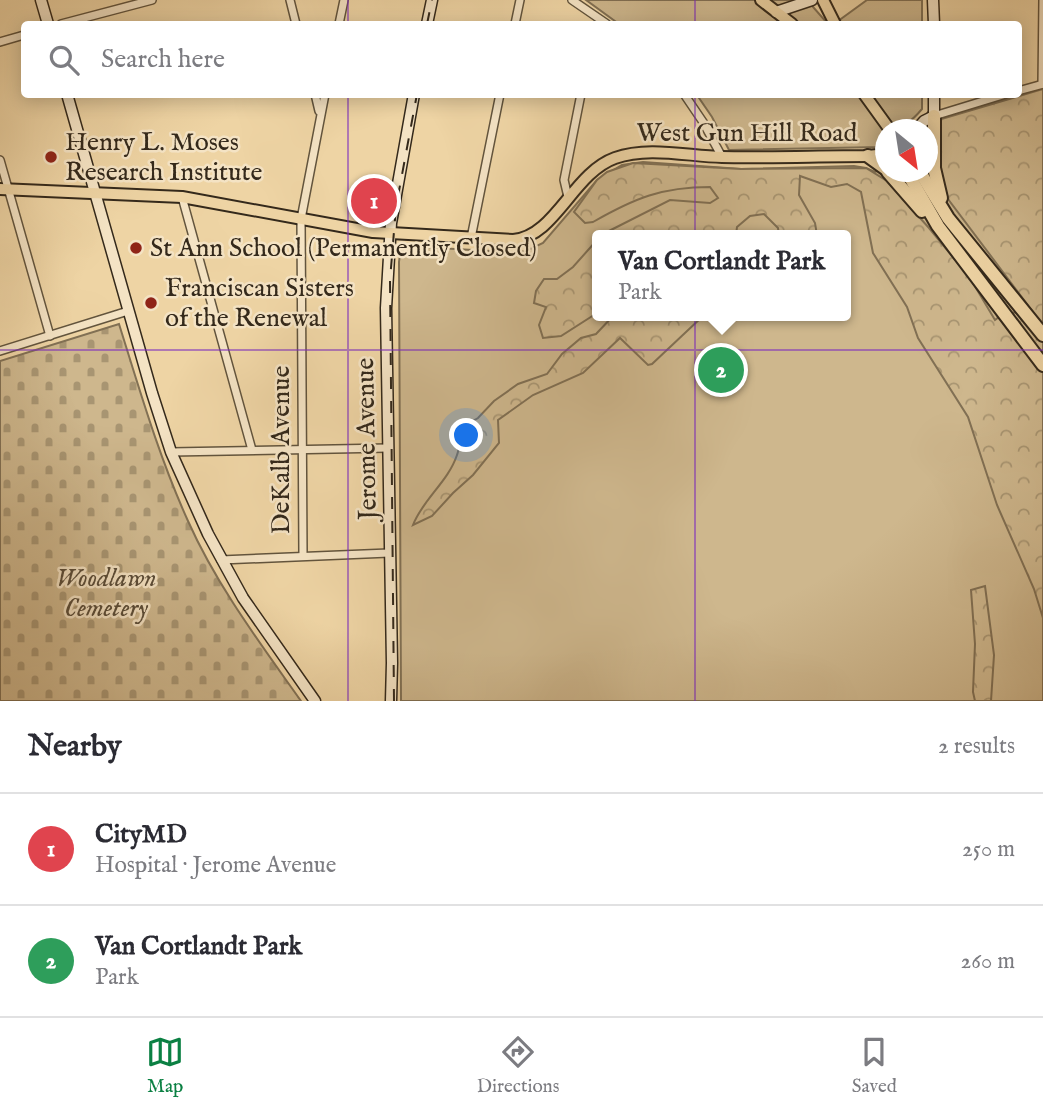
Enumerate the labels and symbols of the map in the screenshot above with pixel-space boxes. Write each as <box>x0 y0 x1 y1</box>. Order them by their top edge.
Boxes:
street label: West Gun Hill Road <box>637 117 858 150</box>
north arrow <box>875 119 938 182</box>
place label: Henry L. Moses Research Institute <box>65 126 262 189</box>
marker: Henry L. Moses Research Institute <box>43 149 59 165</box>
pin: 1 <box>351 175 397 227</box>
place label: St Ann School (Permanently Closed) <box>150 232 537 265</box>
marker: St Ann School (Permanently Closed) <box>128 240 144 256</box>
place label: Franciscan Sisters of the Renewal <box>165 272 354 335</box>
marker: Franciscan Sisters of the Renewal <box>143 295 159 311</box>
pin: 2 <box>698 344 744 396</box>
street label: Jerome Avenue <box>349 357 385 524</box>
street label: DeKalb Avenue <box>265 366 298 534</box>
your location <box>449 418 483 452</box>
park label: Woodlawn Cemetery <box>56 562 156 625</box>

